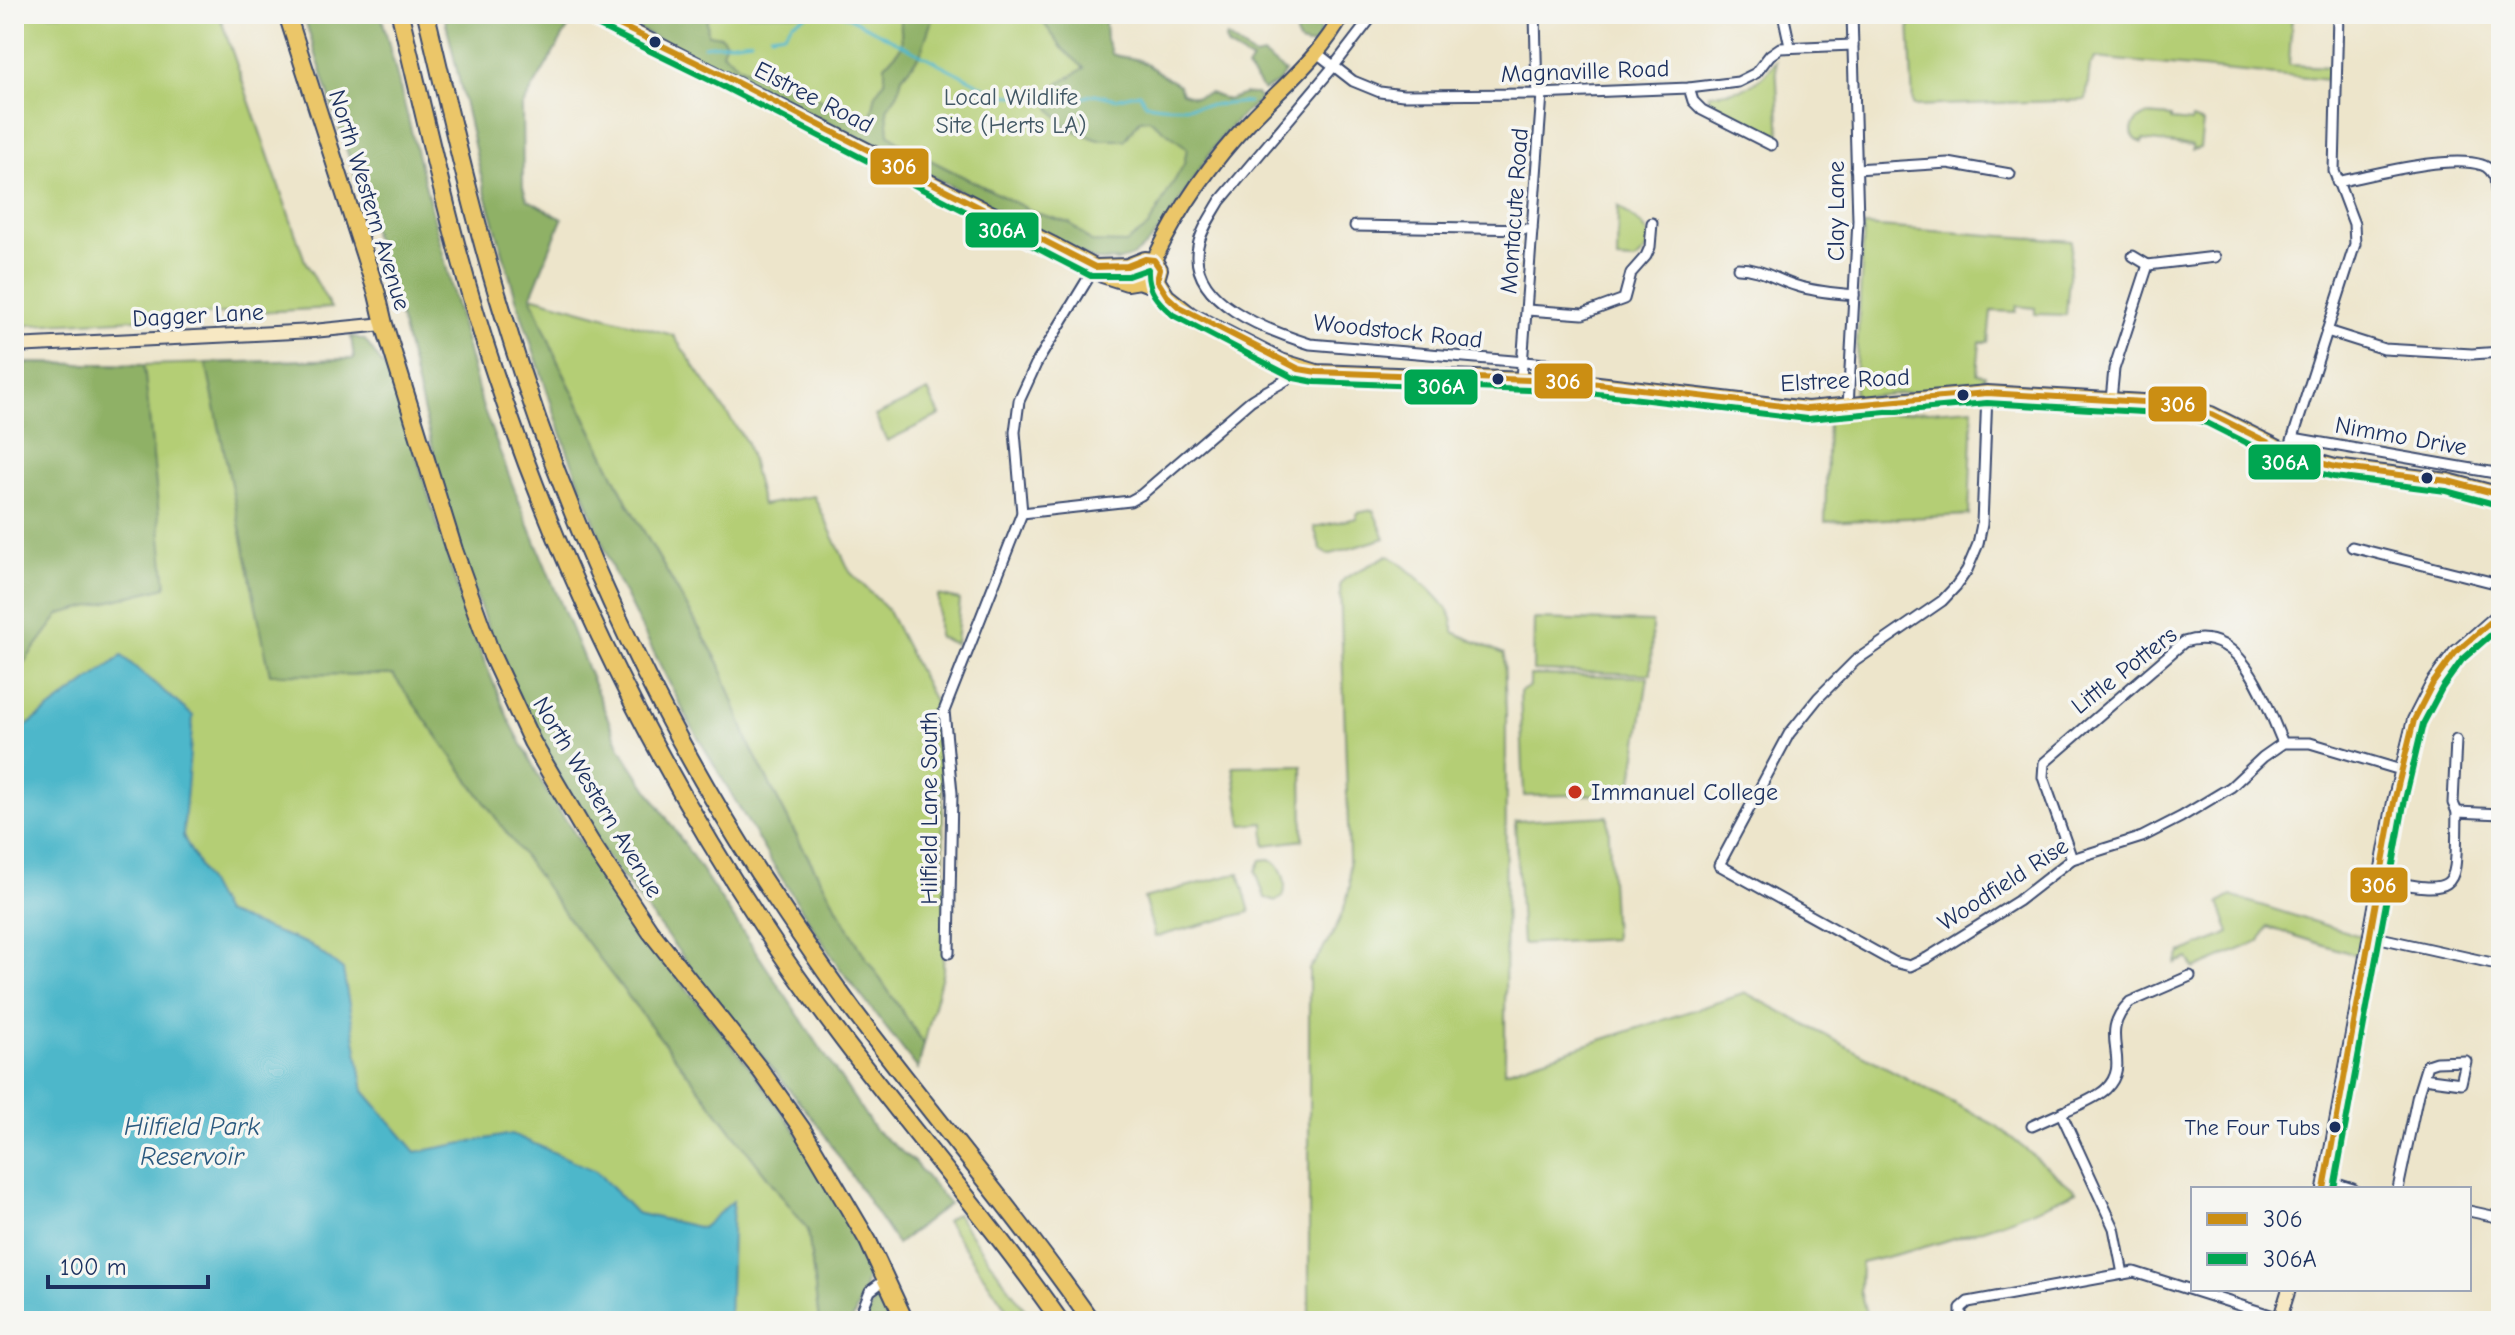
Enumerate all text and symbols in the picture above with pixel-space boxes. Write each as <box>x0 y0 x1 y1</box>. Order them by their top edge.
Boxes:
unlabelled marker <box>647 34 663 50</box>
street label: Magnaville Road <box>1500 54 1670 88</box>
street label: Elstree Road <box>750 55 878 139</box>
park label: Local Wildlife Site (Herts LA) <box>935 83 1087 139</box>
street label: North Western Avenue <box>323 86 417 314</box>
street label: Montacute Road <box>1494 127 1534 295</box>
line badge: 306 <box>869 147 930 186</box>
text: 306 <box>882 154 916 180</box>
street label: Clay Lane <box>1822 161 1850 261</box>
line badge: 306A <box>964 211 1040 249</box>
text: 306A <box>978 218 1026 244</box>
street label: Dagger Lane <box>131 298 265 332</box>
street label: Woodstock Road <box>1312 308 1484 354</box>
line badge: 306 <box>1533 362 1594 400</box>
street label: Elstree Road <box>1780 363 1910 397</box>
line badge: 306A <box>1403 368 1479 406</box>
text: 306 <box>1546 369 1580 395</box>
unlabelled marker <box>1490 371 1506 387</box>
text: 306A <box>1417 374 1465 400</box>
line badge: 306 <box>2147 385 2208 423</box>
unlabelled marker <box>1955 387 1971 403</box>
text: 306 <box>2161 392 2195 418</box>
street label: Nimmo Drive <box>2333 411 2469 461</box>
line badge: 306A <box>2247 443 2322 481</box>
text: 306A <box>2261 450 2309 476</box>
unlabelled marker <box>2419 470 2435 486</box>
street label: Little Potters <box>2066 620 2182 720</box>
street label: North Western Avenue <box>527 692 669 902</box>
street label: Hilfield Lane South <box>915 711 943 905</box>
place label: Immanuel College <box>1591 778 1778 806</box>
marker: Immanuel College <box>1566 783 1584 801</box>
street label: Woodfield Rise <box>1933 831 2073 937</box>
line badge: 306 <box>2349 866 2409 904</box>
text: 306 <box>2362 873 2396 899</box>
water label: Hilfield Park Reservoir <box>124 1112 260 1172</box>
place label: The Four Tubs <box>2184 1115 2320 1141</box>
marker: The Four Tubs <box>2327 1119 2343 1135</box>
legend <box>2191 1187 2471 1291</box>
text: 306 <box>2263 1205 2303 1233</box>
scale bar <box>48 1239 208 1289</box>
text: 306A <box>2263 1245 2317 1273</box>
text: 100 m <box>60 1253 127 1281</box>

